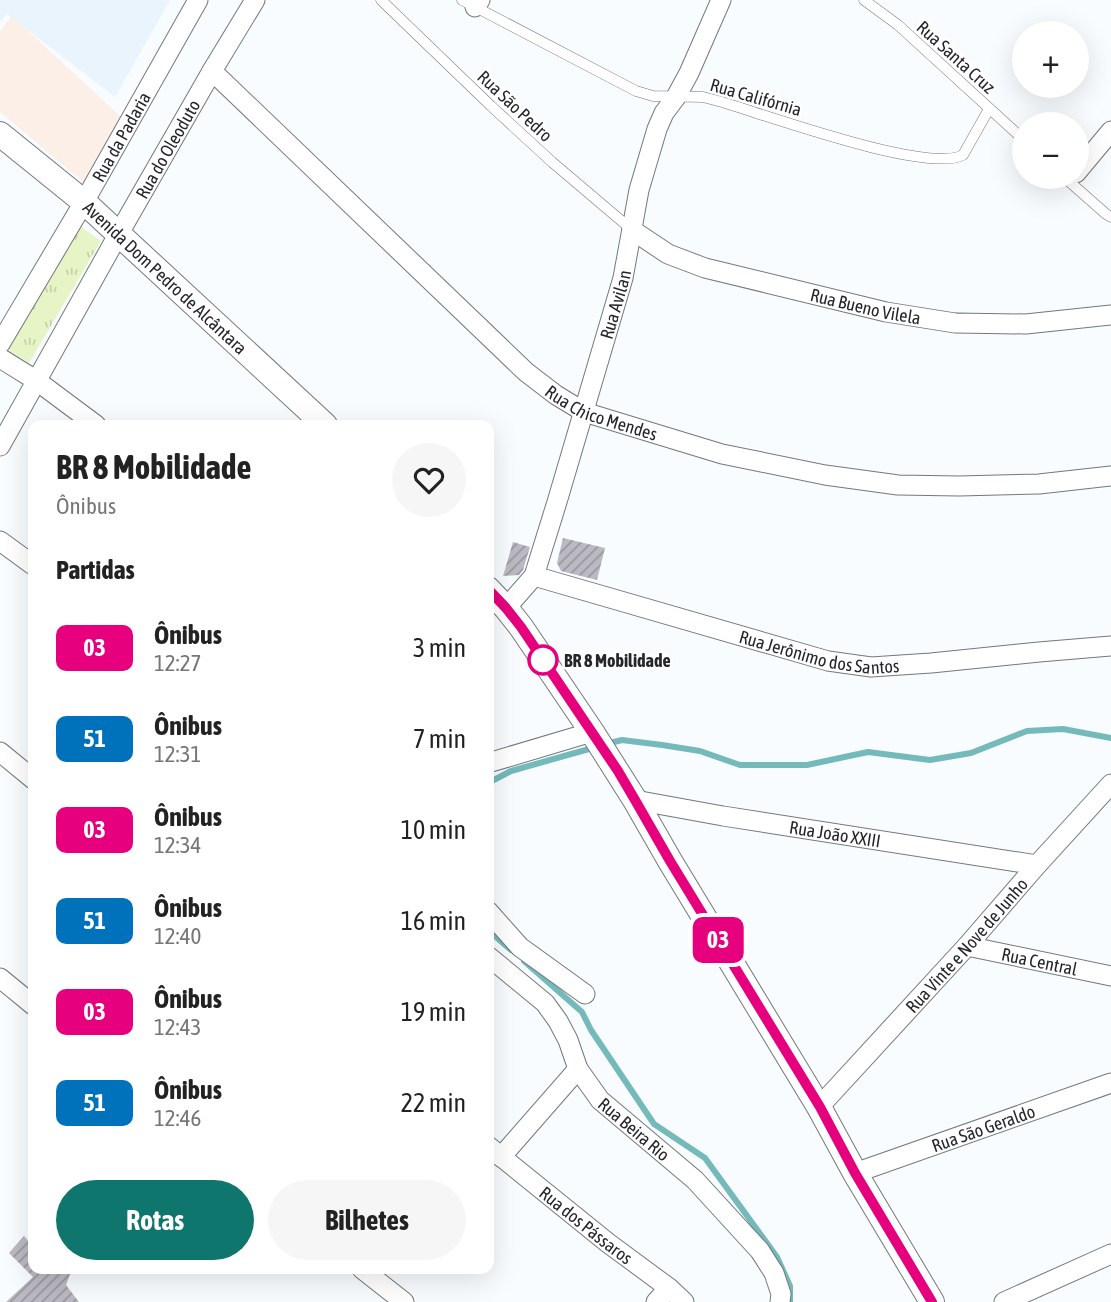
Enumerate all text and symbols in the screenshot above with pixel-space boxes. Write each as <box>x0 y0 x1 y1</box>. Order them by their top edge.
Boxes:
street label: Rua Santa Cruz <box>913 16 1000 98</box>
map controls <box>1012 21 1089 189</box>
button: + <box>1012 21 1089 98</box>
street label: Rua São Pedro <box>473 66 557 146</box>
street label: Rua Califórnia <box>708 74 804 120</box>
street label: Rua da Padaria <box>87 88 154 185</box>
street label: Rua do Oleoduto <box>131 96 204 202</box>
button: − <box>1012 112 1089 189</box>
street label: Avenida Dom Pedro de Alcântara <box>79 196 252 358</box>
street label: Rua Avilan <box>595 268 635 341</box>
street label: Rua Bueno Vilela <box>808 284 922 328</box>
street label: Rua Chico Mendes <box>541 380 660 444</box>
button: heart <box>392 443 466 517</box>
text: BR 8 Mobilidade <box>56 448 252 486</box>
text: Ônibus <box>56 493 116 519</box>
text: Partidas <box>56 555 135 585</box>
text: Ônibus <box>154 620 222 650</box>
street label: Rua Jerônimo dos Santos <box>737 625 900 677</box>
text: 3 min <box>413 633 466 663</box>
text: 03 <box>83 634 106 661</box>
marker: BR 8 Mobilidade <box>528 645 558 675</box>
text: 12:27 <box>154 650 201 676</box>
place label: BR 8 Mobilidade <box>564 650 671 671</box>
text: Ônibus <box>154 711 222 741</box>
text: 7 min <box>413 724 466 754</box>
text: 51 <box>83 725 106 752</box>
text: 12:31 <box>154 741 201 767</box>
text: Ônibus <box>154 802 222 832</box>
text: 10 min <box>401 815 466 845</box>
text: 03 <box>83 816 106 843</box>
street label: Rua João XXIII <box>788 816 882 851</box>
text: 12:34 <box>154 832 201 858</box>
street label: Rua Vinte e Nove de Junho <box>901 873 1032 1017</box>
text: Ônibus <box>154 893 222 923</box>
text: 16 min <box>401 906 466 936</box>
text: 51 <box>83 907 106 934</box>
line badge: 03 <box>686 917 750 963</box>
text: 12:40 <box>154 923 201 949</box>
text: 03 <box>707 926 729 953</box>
street label: Rua Central <box>1000 943 1079 979</box>
text: Ônibus <box>154 984 222 1014</box>
text: 19 min <box>401 997 466 1027</box>
text: 03 <box>83 998 106 1025</box>
text: 12:43 <box>154 1014 201 1040</box>
text: Ônibus <box>154 1075 222 1105</box>
text: 22 min <box>401 1088 466 1118</box>
text: 51 <box>83 1089 106 1116</box>
street label: Rua Beira Rio <box>594 1093 674 1165</box>
street label: Rua São Geraldo <box>929 1100 1038 1156</box>
text: 12:46 <box>154 1105 201 1131</box>
button: Rotas <box>56 1180 254 1260</box>
button: Bilhetes <box>268 1180 466 1260</box>
street label: Rua dos Pássaros <box>536 1182 637 1268</box>

